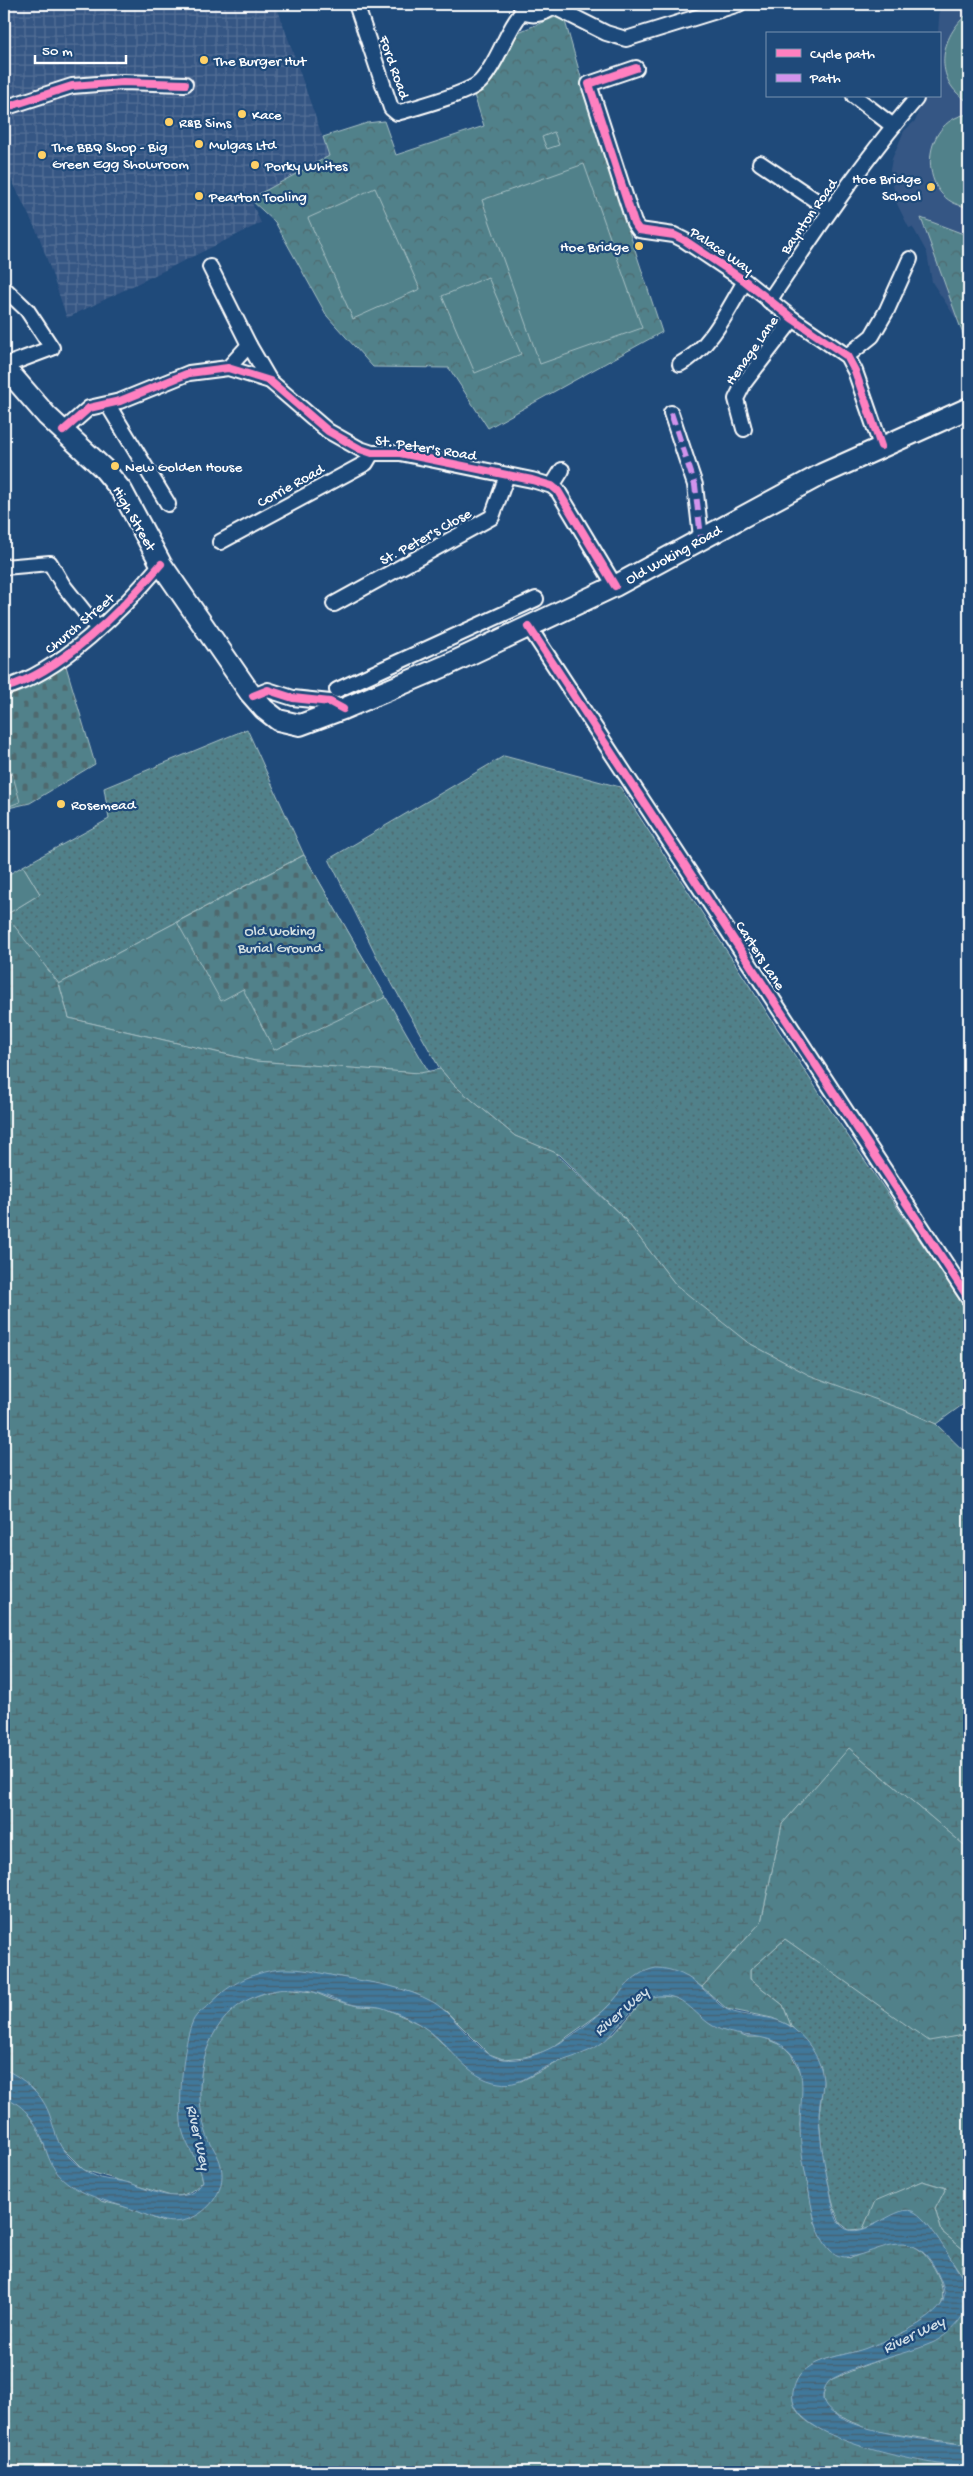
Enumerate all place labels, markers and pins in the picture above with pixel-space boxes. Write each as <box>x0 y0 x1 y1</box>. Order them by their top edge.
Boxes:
place label: The Burger Hut <box>213 53 308 71</box>
marker: The Burger Hut <box>198 54 210 66</box>
place label: Kace <box>252 107 282 125</box>
marker: Kace <box>236 108 248 120</box>
place label: R&B Sims <box>179 115 232 133</box>
marker: R&B Sims <box>163 116 175 128</box>
place label: Mulgas Ltd <box>209 137 277 155</box>
marker: Mulgas Ltd <box>193 138 205 150</box>
place label: The BBQ Shop - Big Green Egg Showroom <box>51 139 189 174</box>
marker: The BBQ Shop - Big Green Egg Showroom <box>36 149 48 161</box>
place label: Porky Whites <box>264 158 348 176</box>
marker: Porky Whites <box>249 159 261 171</box>
place label: Hoe Bridge School <box>852 171 921 206</box>
marker: Hoe Bridge School <box>925 181 937 193</box>
place label: Pearton Tooling <box>208 189 307 207</box>
marker: Pearton Tooling <box>193 190 205 202</box>
place label: Hoe Bridge <box>560 239 629 257</box>
marker: Hoe Bridge <box>633 240 645 252</box>
place label: New Golden House <box>125 459 242 477</box>
marker: New Golden House <box>109 460 121 472</box>
place label: Rosemead <box>71 797 137 815</box>
marker: Rosemead <box>55 798 67 810</box>

